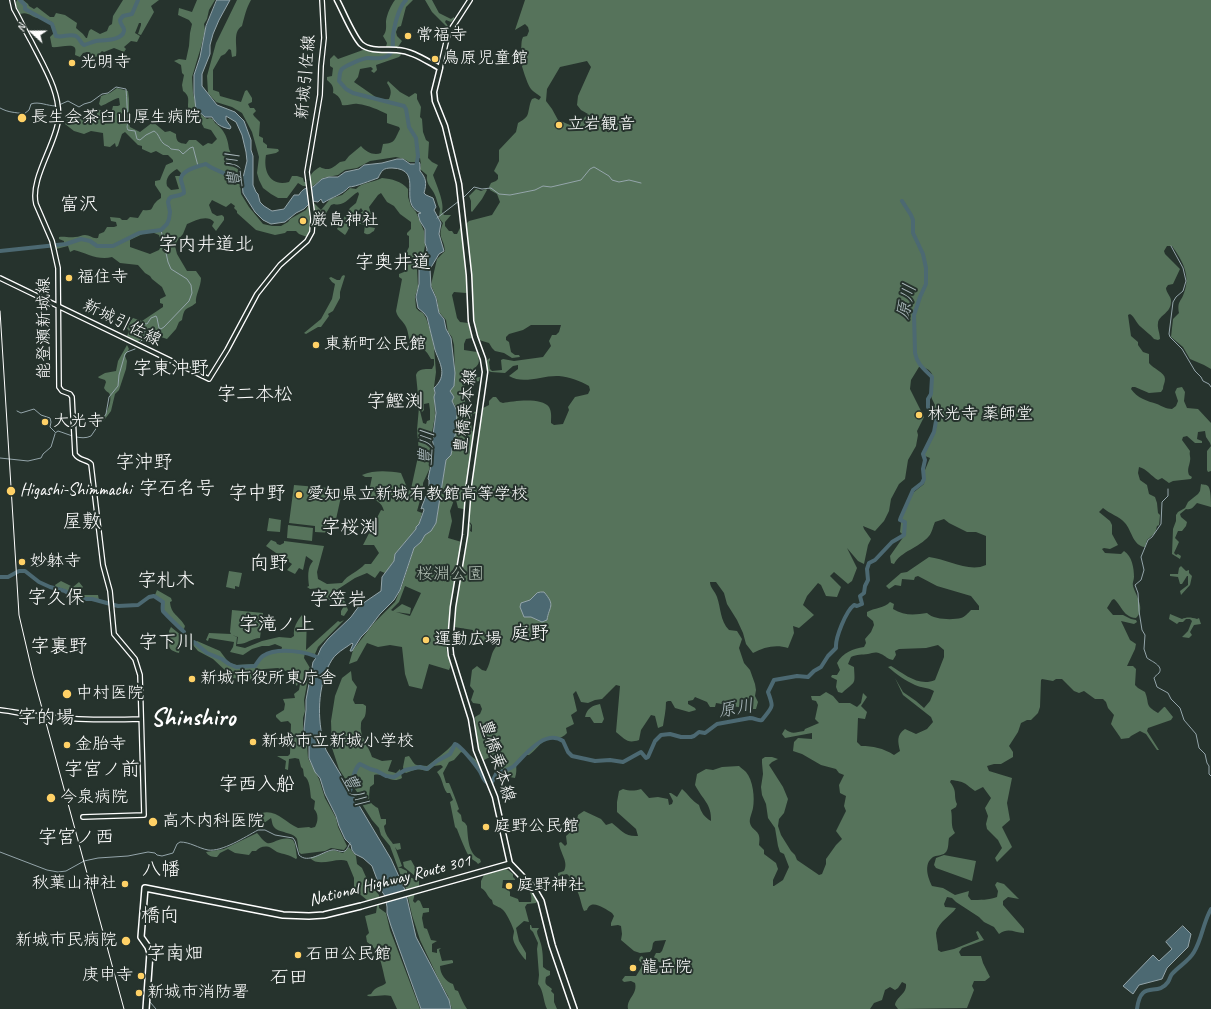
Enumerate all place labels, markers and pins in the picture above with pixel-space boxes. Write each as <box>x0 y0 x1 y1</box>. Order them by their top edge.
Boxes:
place label: 常福寺 <box>416 26 467 46</box>
marker: 常福寺 <box>403 31 413 41</box>
place label: 鳥原児童館 <box>443 49 528 69</box>
place label: 光明寺 <box>80 53 131 73</box>
marker: 鳥原児童館 <box>430 54 440 64</box>
marker: 光明寺 <box>67 58 77 68</box>
place label: 長生会茶臼山厚生病院 <box>31 108 201 128</box>
marker: 長生会茶臼山厚生病院 <box>16 112 28 124</box>
place label: 立岩観音 <box>567 115 635 135</box>
marker: 立岩観音 <box>554 120 564 130</box>
place label: 厳島神社 <box>311 211 379 231</box>
marker: 厳島神社 <box>298 216 308 226</box>
place label: 福住寺 <box>77 268 128 288</box>
marker: 福住寺 <box>64 273 74 283</box>
place label: 東新町公民館 <box>324 335 426 355</box>
marker: 東新町公民館 <box>311 340 321 350</box>
place label: 林光寺 薬師堂 <box>927 405 1033 425</box>
marker: 林光寺 薬師堂 <box>914 410 924 420</box>
place label: 大光寺 <box>53 412 104 432</box>
marker: 大光寺 <box>40 417 50 427</box>
place label: Higashi-Shimmachi <box>20 481 131 501</box>
marker: Higashi-Shimmachi <box>5 485 17 497</box>
place label: 愛知県立新城有教館高等学校 <box>307 485 528 505</box>
marker: 愛知県立新城有教館高等学校 <box>294 490 304 500</box>
place label: 妙躰寺 <box>30 552 81 572</box>
marker: 妙躰寺 <box>17 557 27 567</box>
place label: 運動広場 <box>434 630 502 650</box>
marker: 運動広場 <box>421 635 431 645</box>
place label: 新城市役所東庁舎 <box>200 669 336 689</box>
marker: 新城市役所東庁舎 <box>187 674 197 684</box>
place label: 中村医院 <box>76 684 144 704</box>
marker: 中村医院 <box>61 688 73 700</box>
place label: 新城市立新城小学校 <box>261 732 414 752</box>
place label: 金胎寺 <box>75 735 126 755</box>
marker: 新城市立新城小学校 <box>248 737 258 747</box>
marker: 金胎寺 <box>62 740 72 750</box>
place label: 今泉病院 <box>60 788 128 808</box>
marker: 今泉病院 <box>45 792 57 804</box>
place label: 高木内科医院 <box>162 812 264 832</box>
marker: 高木内科医院 <box>147 816 159 828</box>
place label: 庭野公民館 <box>494 817 579 837</box>
marker: 庭野公民館 <box>481 822 491 832</box>
place label: 秋葉山神社 <box>32 874 117 894</box>
place label: 庭野神社 <box>517 876 585 896</box>
marker: 秋葉山神社 <box>120 879 130 889</box>
marker: 庭野神社 <box>504 881 514 891</box>
place label: 新城市民病院 <box>15 931 117 951</box>
marker: 新城市民病院 <box>120 935 132 947</box>
place label: 石田公民館 <box>306 945 391 965</box>
marker: 石田公民館 <box>293 950 303 960</box>
place label: 龍岳院 <box>641 958 692 978</box>
marker: 龍岳院 <box>628 963 638 973</box>
place label: 庚申寺 <box>82 966 133 986</box>
marker: 庚申寺 <box>136 971 146 981</box>
place label: 新城市消防署 <box>147 983 249 1003</box>
marker: 新城市消防署 <box>134 988 144 998</box>

